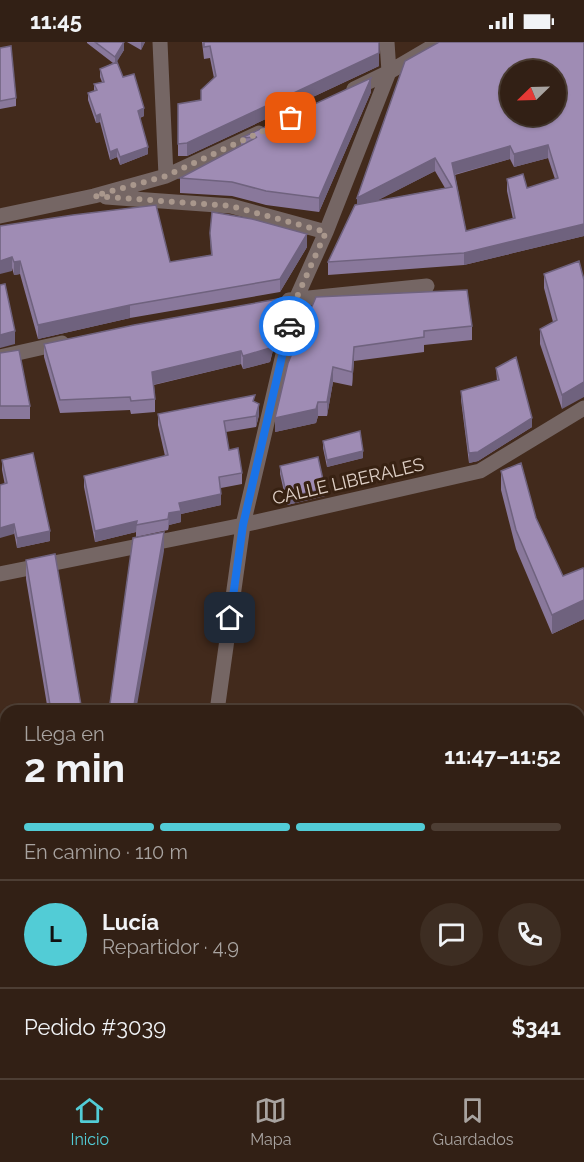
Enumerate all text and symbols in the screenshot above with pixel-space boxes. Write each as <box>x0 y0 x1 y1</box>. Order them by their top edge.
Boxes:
text: 11:45 <box>30 8 82 34</box>
north arrow <box>500 60 566 126</box>
map controls <box>500 60 566 126</box>
pin <box>265 92 316 143</box>
icon: bag <box>274 101 307 134</box>
courier <box>259 296 319 356</box>
icon: car <box>273 310 306 343</box>
street label: CALLE LIBERALES <box>270 453 426 509</box>
pin <box>204 592 255 643</box>
icon: home <box>213 601 246 634</box>
text: Llega en <box>24 722 105 746</box>
text: 11:47–11:52 <box>444 743 561 769</box>
text: 2 min <box>24 745 125 791</box>
text: En camino · 110 m <box>24 840 188 864</box>
button: chat <box>420 903 483 966</box>
button: phone <box>498 903 561 966</box>
text: Lucía <box>102 909 159 935</box>
text: L <box>49 921 62 947</box>
text: Repartidor · 4.9 <box>102 935 239 959</box>
text: Pedido #3039 <box>24 1014 166 1040</box>
text: $341 <box>511 1014 561 1040</box>
tab: Inicio <box>71 1094 109 1149</box>
tab: Mapa <box>250 1094 291 1149</box>
tab: Guardados <box>433 1094 513 1149</box>

